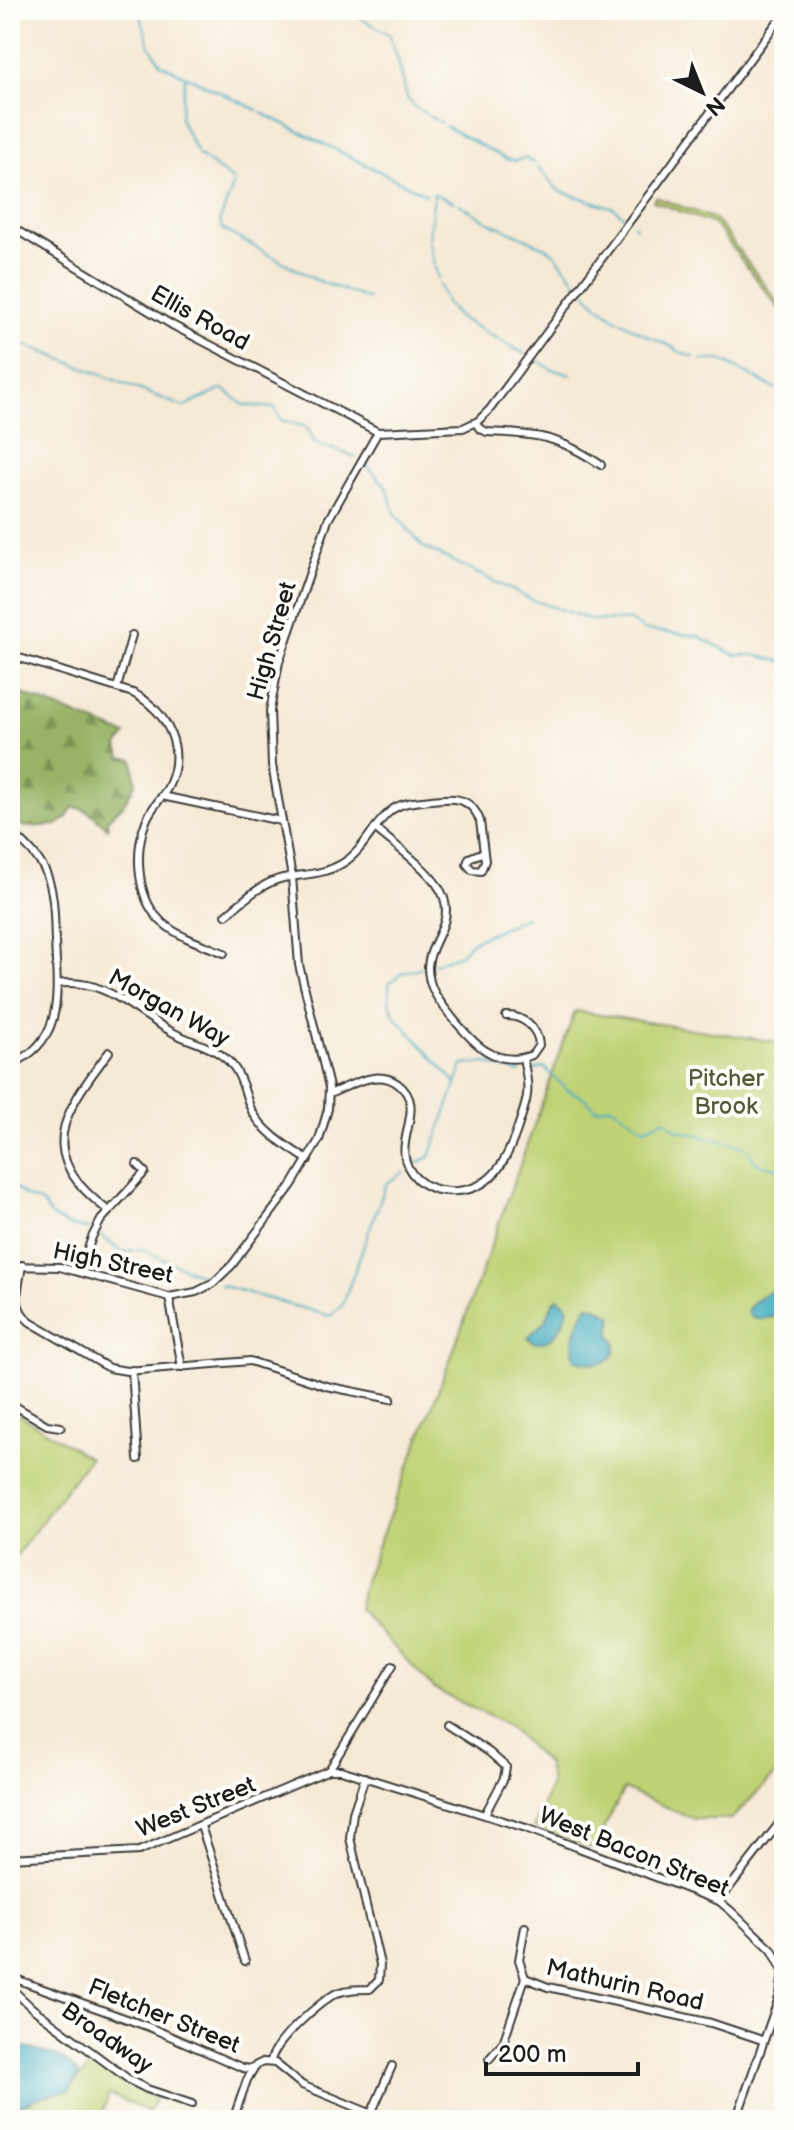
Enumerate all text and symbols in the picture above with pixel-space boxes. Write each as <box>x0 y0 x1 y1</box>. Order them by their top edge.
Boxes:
north arrow <box>662 52 742 132</box>
text: N <box>699 90 730 121</box>
street label: Ellis Road <box>146 279 254 357</box>
street label: High Street <box>241 578 303 704</box>
street label: Morgan Way <box>103 963 235 1053</box>
park label: Pitcher Brook <box>688 1064 764 1121</box>
street label: High Street <box>50 1236 176 1290</box>
street label: West Street <box>132 1770 260 1844</box>
street label: West Bacon Street <box>535 1801 734 1904</box>
street label: Mathurin Road <box>544 1953 706 2017</box>
street label: Fletcher Street <box>84 1972 245 2060</box>
street label: Broadway <box>56 1996 158 2080</box>
scale bar <box>486 2026 638 2076</box>
text: 200 m <box>498 2040 567 2069</box>

